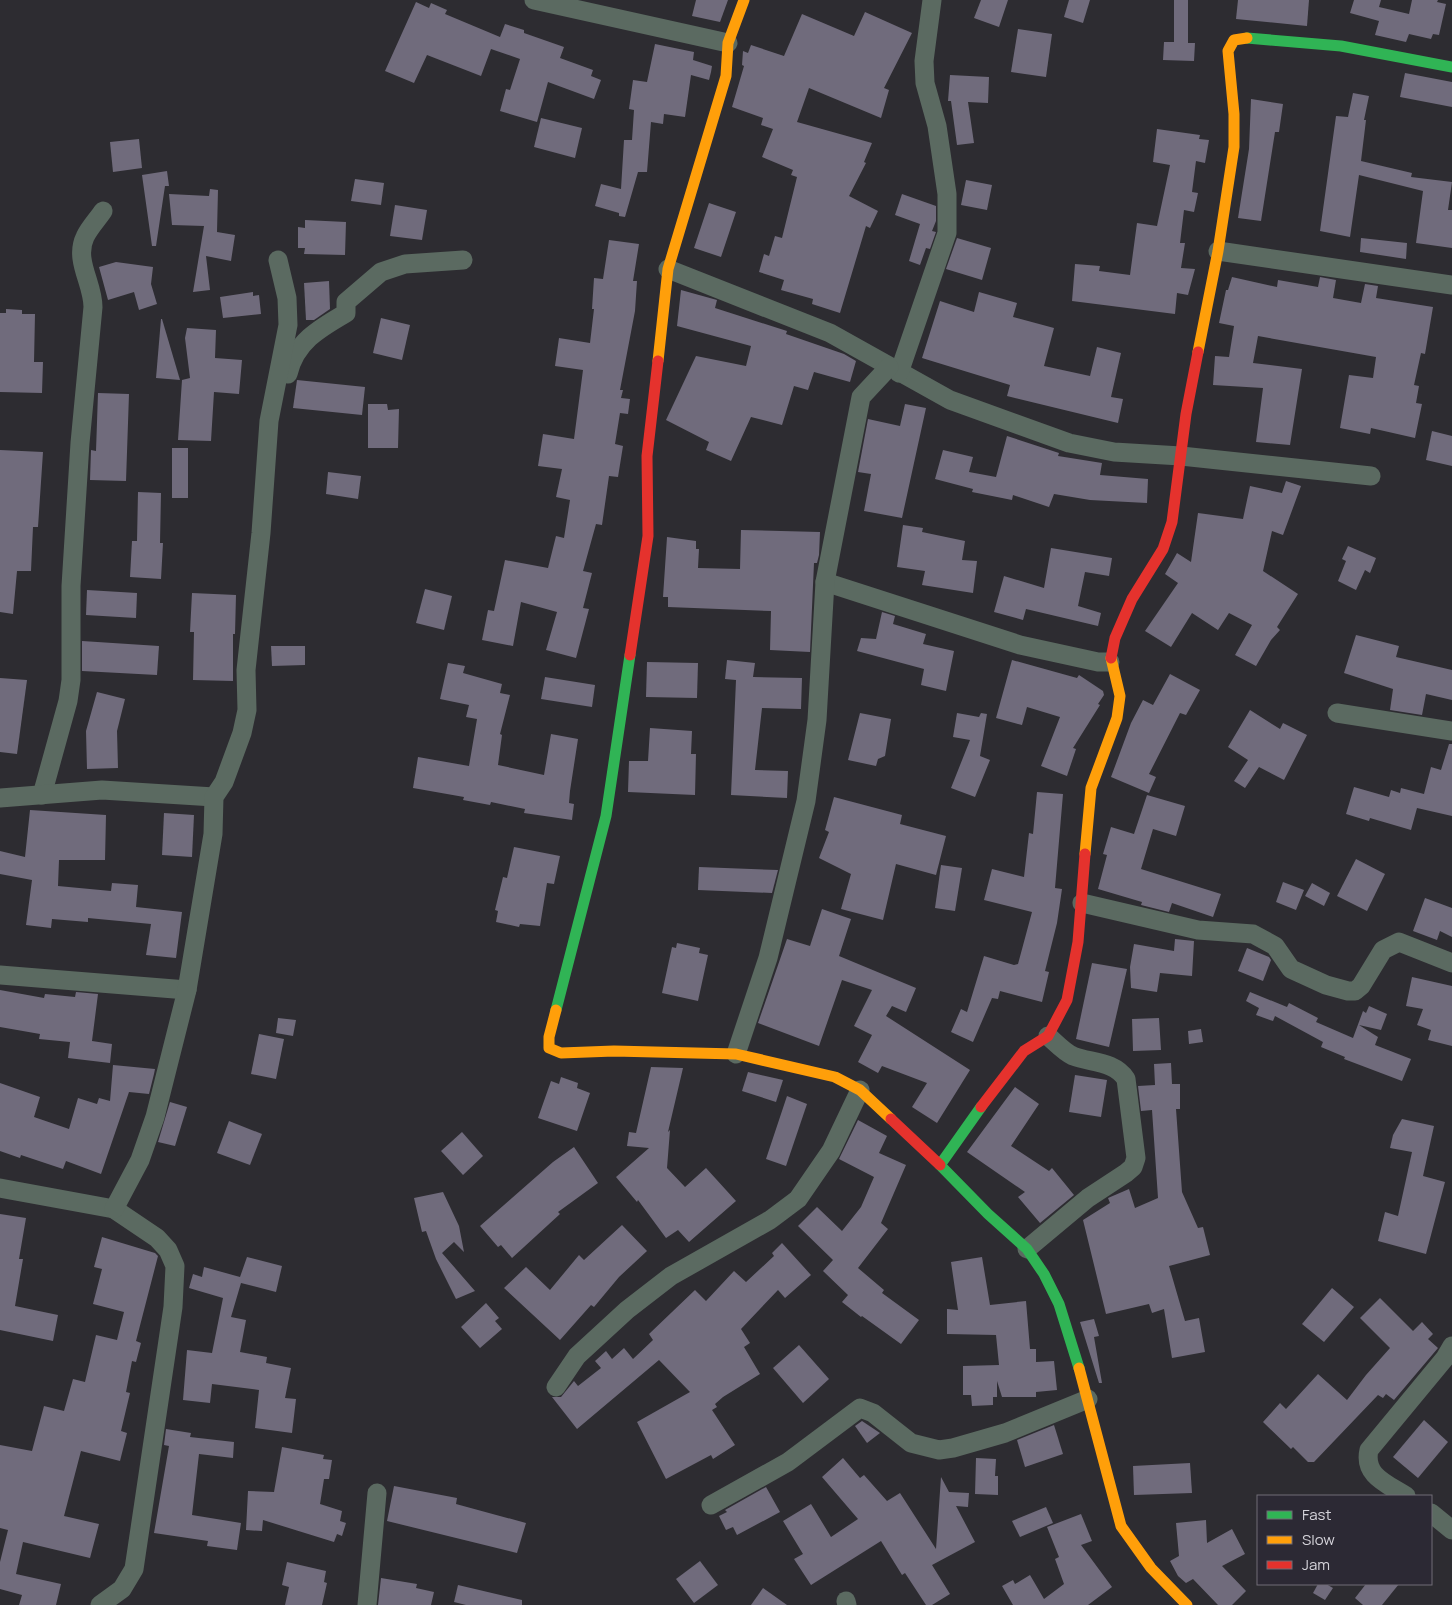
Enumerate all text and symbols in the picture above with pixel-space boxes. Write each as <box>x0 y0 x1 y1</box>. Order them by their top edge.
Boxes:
legend <box>1257 1495 1432 1585</box>
text: Fast <box>1302 1504 1331 1525</box>
text: Slow <box>1302 1529 1335 1550</box>
text: Jam <box>1302 1554 1330 1575</box>

